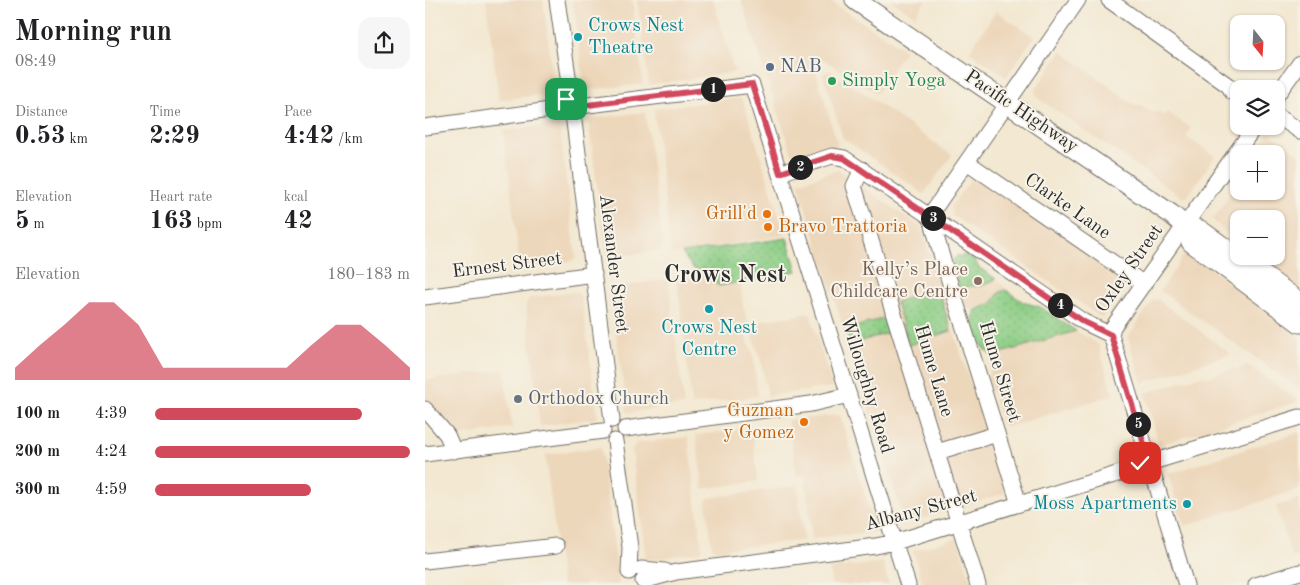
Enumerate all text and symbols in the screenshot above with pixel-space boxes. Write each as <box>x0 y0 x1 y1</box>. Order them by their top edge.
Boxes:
north arrow <box>1230 15 1285 70</box>
map controls <box>1230 15 1285 265</box>
button: share <box>358 17 410 69</box>
place label: Crows Nest Theatre <box>588 17 684 58</box>
text: Morning run <box>15 19 172 47</box>
marker: Crows Nest Theatre <box>572 31 584 43</box>
text: 08:49 <box>15 54 57 70</box>
place label: NAB <box>780 58 822 77</box>
marker: NAB <box>764 61 776 73</box>
street label: Pacific Highway <box>961 67 1081 157</box>
place label: Simply Yoga <box>842 72 947 91</box>
marker: Simply Yoga <box>826 75 838 87</box>
pin: 1 <box>701 76 725 102</box>
pin <box>545 78 587 120</box>
button: layers <box>1230 80 1285 135</box>
text: 1 <box>709 82 718 96</box>
icon: arrive <box>552 85 580 113</box>
text: Distance <box>15 105 68 119</box>
text: Time <box>149 105 181 119</box>
text: Pace <box>284 105 312 119</box>
text: 0.53 <box>15 124 66 149</box>
text: 2:29 <box>149 124 200 149</box>
text: 4:42 <box>284 124 334 149</box>
text: km <box>66 132 88 146</box>
text: /km <box>334 132 363 146</box>
button: + <box>1230 145 1285 200</box>
pin: 2 <box>787 154 813 180</box>
text: 2 <box>796 160 805 174</box>
street label: Clarke Lane <box>1021 171 1113 243</box>
text: Elevation <box>15 190 72 204</box>
text: Heart rate <box>149 190 212 204</box>
text: kcal <box>284 190 308 204</box>
street label: Alexander Street <box>595 193 631 335</box>
place label: Grill'd <box>706 205 757 224</box>
pin: 3 <box>921 206 945 230</box>
marker: Grill'd <box>761 208 773 220</box>
text: 5 <box>15 209 30 234</box>
text: 163 <box>149 209 193 234</box>
text: 42 <box>284 209 313 234</box>
button: − <box>1230 210 1285 265</box>
text: 3 <box>929 211 938 225</box>
text: m <box>30 217 45 231</box>
text: bpm <box>193 217 222 231</box>
place label: Bravo Trattoria <box>778 218 908 237</box>
marker: Bravo Trattoria <box>762 221 774 233</box>
street label: Oxley Street <box>1093 221 1167 317</box>
street label: Ernest Street <box>451 250 563 282</box>
place label: Kelly’s Place Childcare Centre <box>830 261 968 302</box>
district label: Crows Nest <box>664 264 786 288</box>
text: Elevation <box>15 267 80 283</box>
text: 180–183 m <box>327 267 410 283</box>
marker: Kelly’s Place Childcare Centre <box>972 275 984 287</box>
pin: 4 <box>1047 292 1073 318</box>
text: 4 <box>1056 298 1065 312</box>
marker: Crows Nest Centre <box>703 303 715 315</box>
street label: Willoughby Road <box>836 314 896 456</box>
place label: Crows Nest Centre <box>661 319 757 360</box>
street label: Hume Street <box>975 319 1023 425</box>
street label: Hume Lane <box>910 323 956 419</box>
place label: Orthodox Church <box>528 390 669 409</box>
marker: Orthodox Church <box>512 393 524 405</box>
place label: Guzman y Gomez <box>723 402 794 443</box>
text: 100 m <box>15 406 60 422</box>
text: 4:39 <box>95 406 127 422</box>
pin: 5 <box>1125 412 1151 436</box>
marker: Guzman y Gomez <box>798 416 810 428</box>
text: 5 <box>1134 417 1143 431</box>
pin <box>1119 442 1161 484</box>
text: 200 m <box>15 444 60 460</box>
text: 4:24 <box>95 444 127 460</box>
icon: check <box>1126 449 1154 477</box>
text: 300 m <box>15 482 60 498</box>
text: 4:59 <box>95 482 127 498</box>
street label: Albany Street <box>863 487 979 535</box>
place label: Moss Apartments <box>1033 495 1177 514</box>
marker: Moss Apartments <box>1181 498 1193 510</box>

